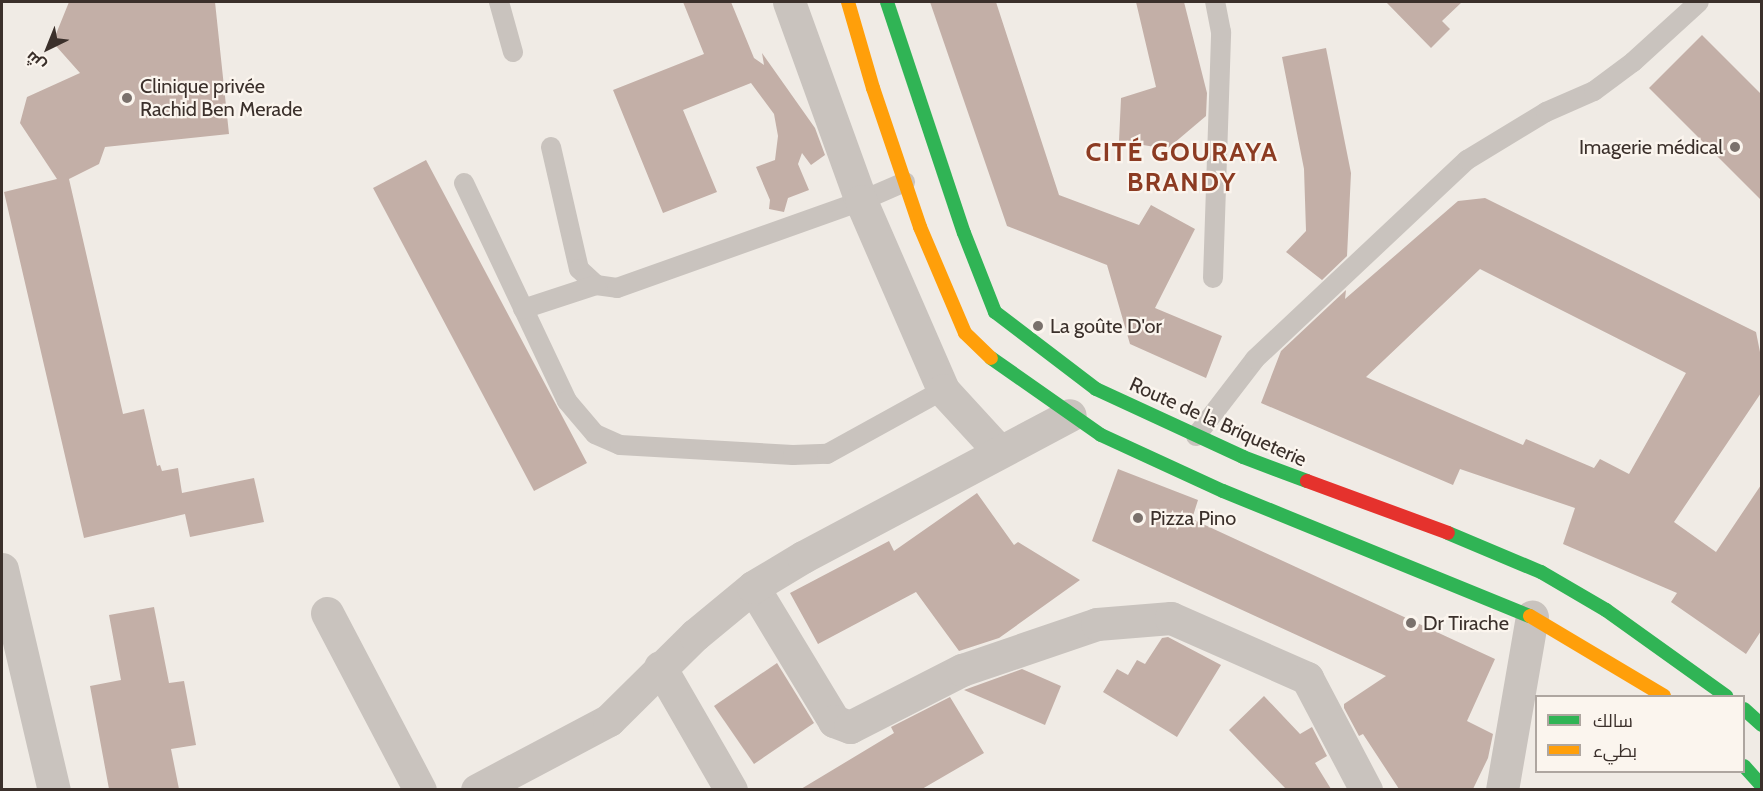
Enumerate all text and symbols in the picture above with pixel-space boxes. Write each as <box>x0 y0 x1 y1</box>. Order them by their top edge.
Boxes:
north arrow <box>18 18 78 78</box>
text: ش <box>21 48 49 75</box>
place label: Clinique privée Rachid Ben Merade <box>140 74 303 121</box>
marker: Clinique privée Rachid Ben Merade <box>118 89 136 107</box>
place label: Imagerie médical <box>1579 135 1723 159</box>
district label: CITÉ GOURAYA BRANDY <box>1085 137 1279 198</box>
marker: Imagerie médical <box>1728 140 1742 154</box>
place label: La goûte D'or <box>1050 314 1162 338</box>
marker: La goûte D'or <box>1031 319 1045 333</box>
street label: Route de la Briqueterie <box>1126 372 1310 472</box>
place label: Pizza Pino <box>1150 506 1236 530</box>
marker: Pizza Pino <box>1131 511 1145 525</box>
place label: Dr Tirache <box>1423 611 1509 635</box>
marker: Dr Tirache <box>1404 616 1418 630</box>
legend <box>1535 695 1745 773</box>
text: سالك <box>1593 710 1633 732</box>
text: بطيء <box>1593 740 1637 762</box>

